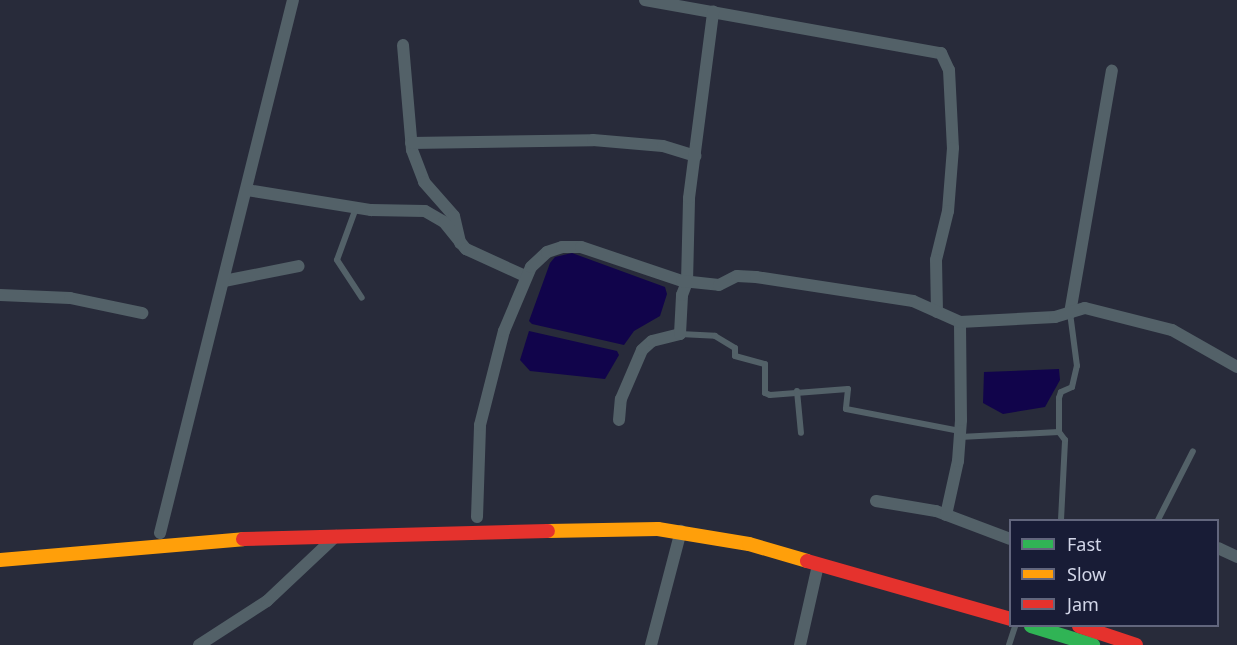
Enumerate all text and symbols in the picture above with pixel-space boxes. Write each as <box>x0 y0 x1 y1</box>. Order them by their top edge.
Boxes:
legend <box>1009 519 1219 627</box>
text: Fast <box>1067 532 1102 556</box>
text: Slow <box>1067 562 1106 586</box>
text: Jam <box>1067 592 1099 616</box>

